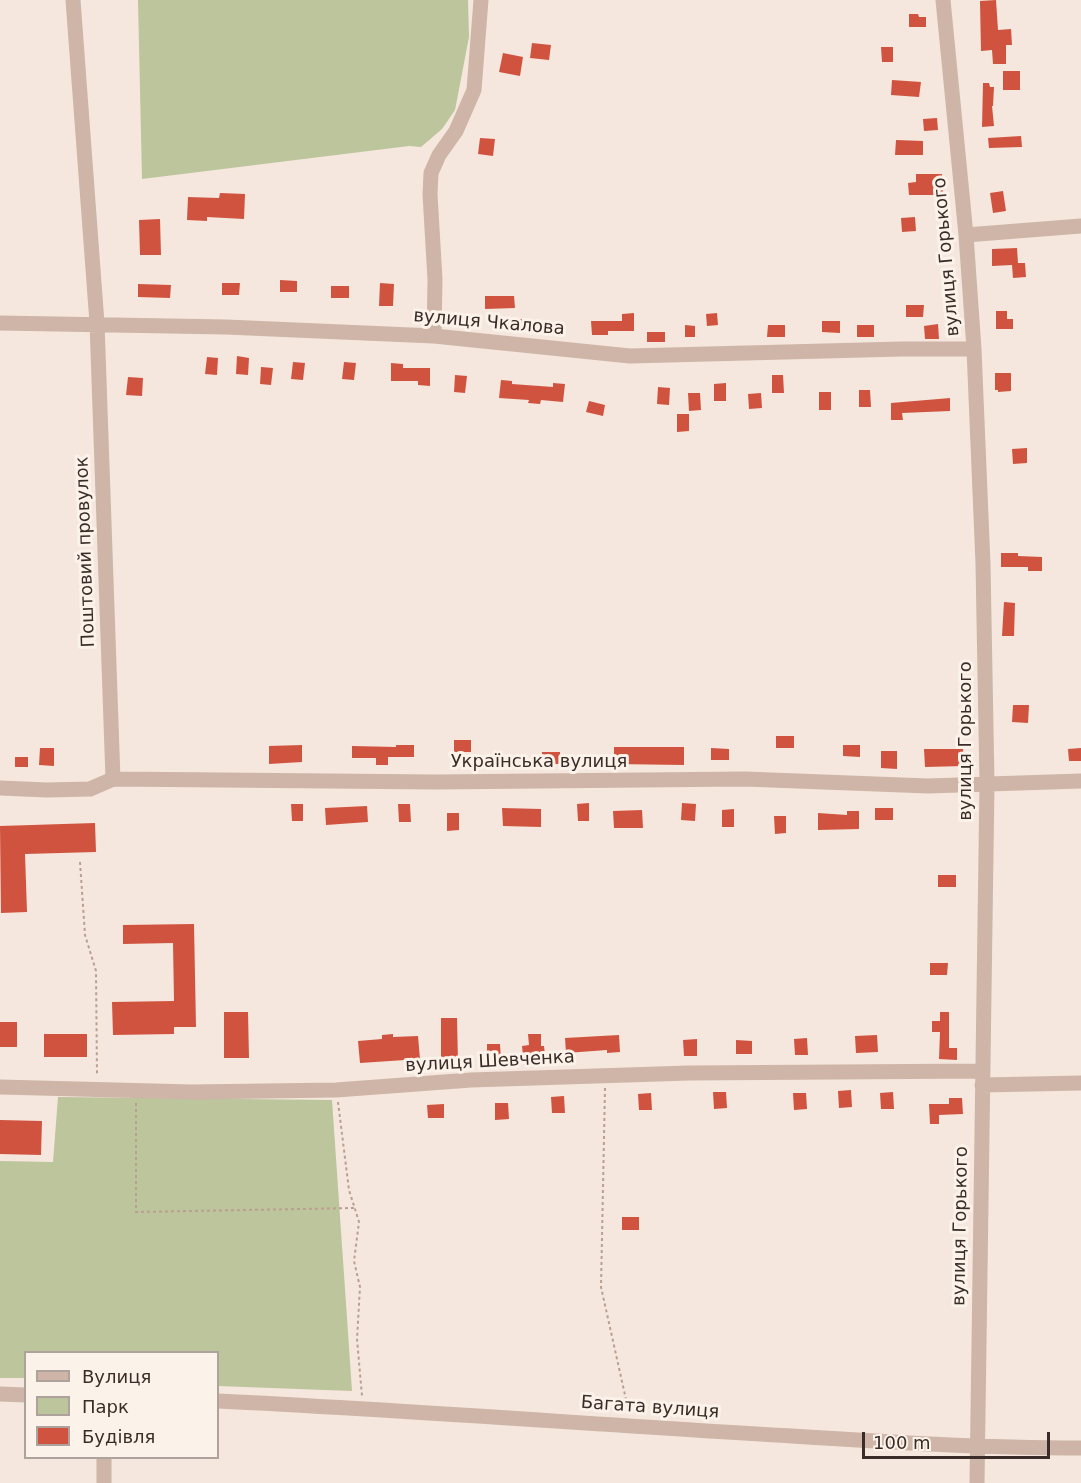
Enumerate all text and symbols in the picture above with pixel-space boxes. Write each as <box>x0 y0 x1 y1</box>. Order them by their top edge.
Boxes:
street label: вулиця Горького <box>929 177 965 337</box>
street label: вулиця Чкалова <box>413 306 565 340</box>
street label: Поштовий провулок <box>72 456 100 648</box>
street label: вулиця Горького <box>955 661 977 821</box>
street label: Українська вулиця <box>451 751 627 773</box>
street label: вулиця Шевченка <box>405 1047 575 1077</box>
street label: вулиця Горького <box>949 1146 973 1306</box>
legend <box>24 1351 219 1459</box>
text: Вулиця <box>82 1366 151 1387</box>
street label: Багата вулиця <box>580 1392 720 1424</box>
text: Парк <box>82 1396 129 1417</box>
scale bar <box>865 1420 1052 1458</box>
text: Будівля <box>82 1426 155 1447</box>
text: 100 m <box>873 1432 931 1453</box>

